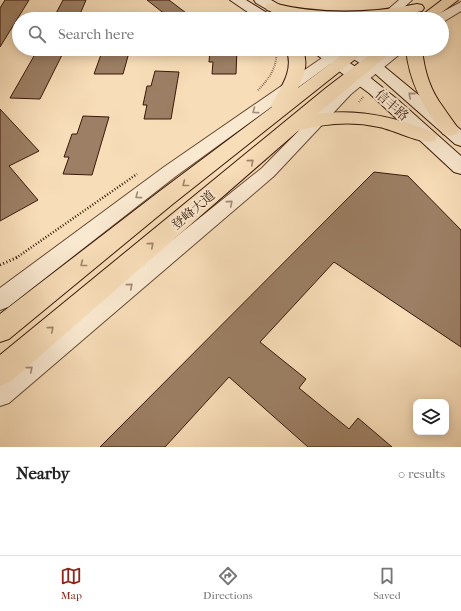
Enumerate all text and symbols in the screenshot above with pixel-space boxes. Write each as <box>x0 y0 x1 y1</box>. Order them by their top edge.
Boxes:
search box <box>12 12 449 56</box>
icon: search <box>26 23 48 45</box>
text: Search here <box>58 25 134 43</box>
street label: 信丰路 <box>372 87 412 123</box>
one-way arrow <box>408 93 416 100</box>
one-way arrow <box>252 106 259 113</box>
one-way arrow <box>246 159 253 166</box>
one-way arrow <box>182 179 189 186</box>
street label: 登峰大道 <box>168 188 218 232</box>
one-way arrow <box>136 191 143 198</box>
one-way arrow <box>225 201 233 208</box>
one-way arrow <box>146 243 154 250</box>
one-way arrow <box>80 260 87 267</box>
one-way arrow <box>125 284 133 291</box>
one-way arrow <box>47 326 54 333</box>
one-way arrow <box>25 367 33 374</box>
map controls <box>413 399 449 435</box>
button: layers <box>413 399 449 435</box>
text: Nearby <box>16 463 70 483</box>
text: 0 results <box>398 466 445 481</box>
tab: Map <box>60 565 82 602</box>
tab: Directions <box>203 565 253 602</box>
tab: Saved <box>373 565 401 602</box>

